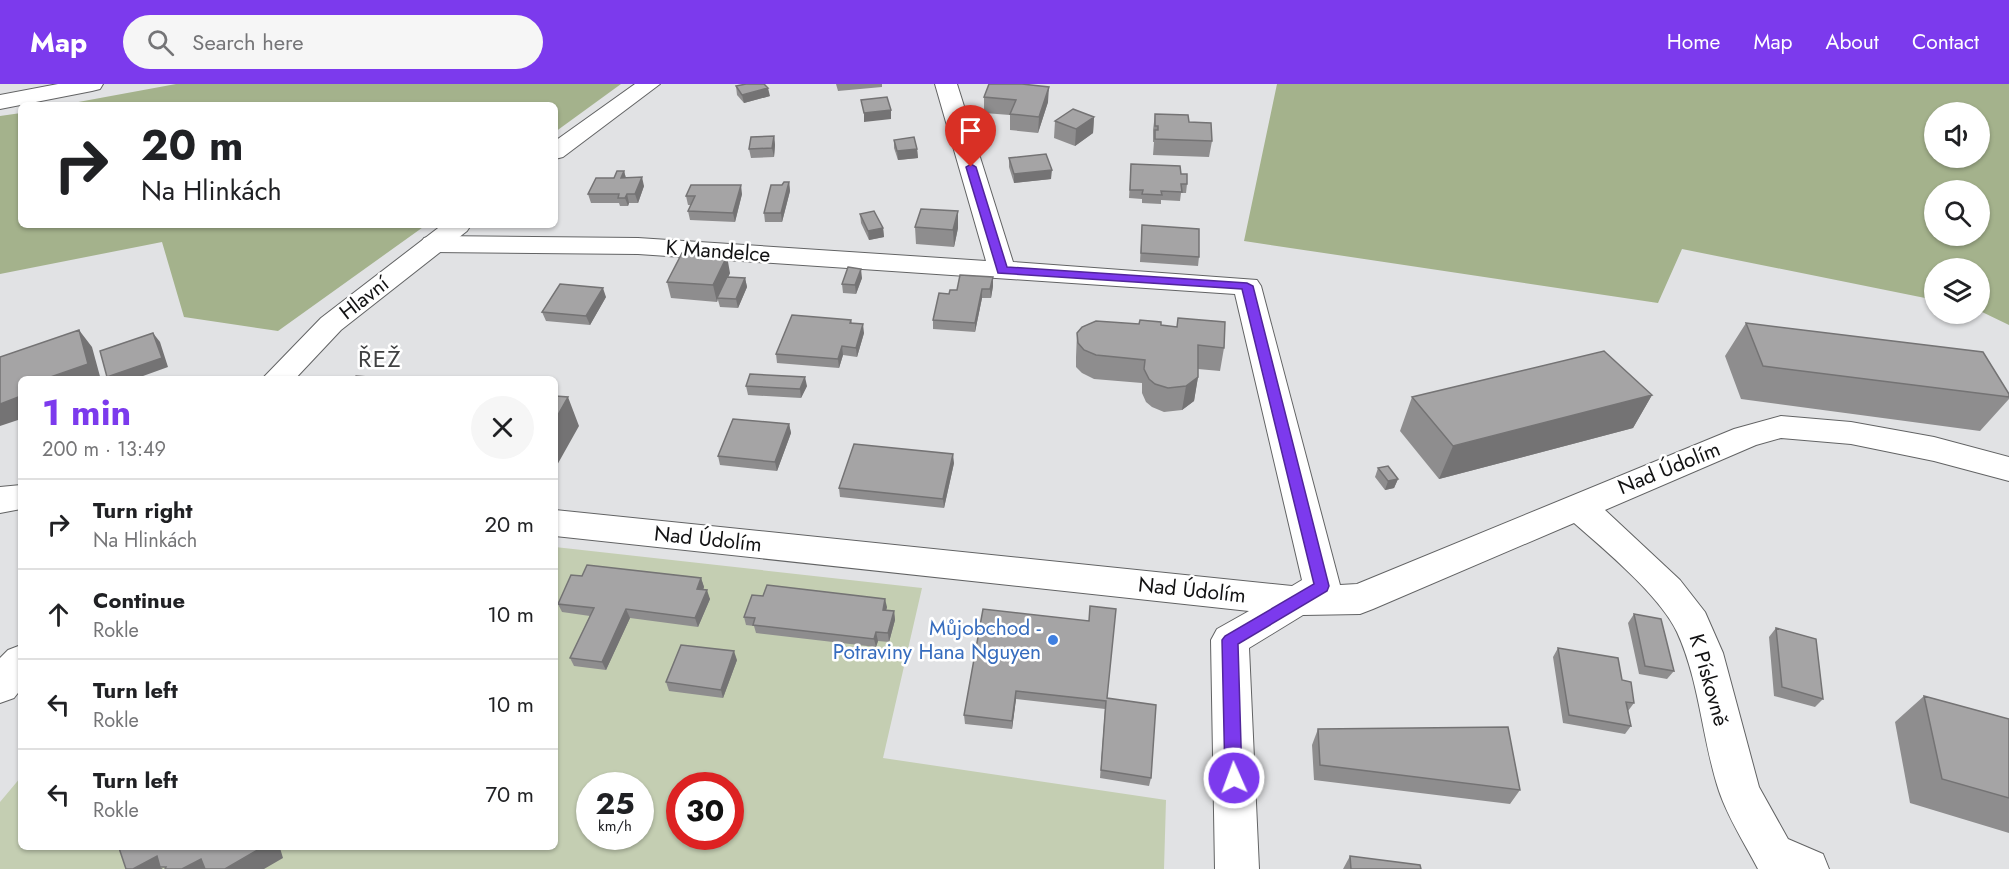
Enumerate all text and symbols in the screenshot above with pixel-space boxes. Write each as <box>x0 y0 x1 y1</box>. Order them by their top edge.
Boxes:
search box <box>123 15 543 69</box>
text: Map <box>30 22 87 63</box>
icon: search <box>144 26 177 59</box>
text: Search here <box>192 26 304 58</box>
text: Home <box>1667 27 1720 57</box>
text: Map <box>1753 27 1793 57</box>
text: About <box>1826 27 1879 57</box>
text: Contact <box>1912 27 1979 57</box>
map controls <box>1924 102 1990 324</box>
button: sound <box>1924 102 1990 168</box>
pin <box>945 105 996 167</box>
icon: arrive <box>954 114 987 147</box>
text: 20 m <box>141 115 243 176</box>
icon: right <box>42 126 120 204</box>
text: Na Hlinkách <box>141 171 282 210</box>
button: search <box>1924 180 1990 246</box>
street label: K Mandelce <box>665 232 771 270</box>
button: layers <box>1924 258 1990 324</box>
street label: Hlavní <box>333 268 396 327</box>
district label: ŘEŽ <box>358 341 402 376</box>
text: 1 min <box>42 386 131 438</box>
button: close <box>471 396 534 459</box>
street label: Nad Údolím <box>1613 434 1725 502</box>
text: 200 m · 13:49 <box>42 435 166 464</box>
text: Turn right <box>93 494 193 526</box>
icon: right <box>42 508 75 541</box>
text: 20 m <box>485 508 534 540</box>
street label: Nad Údolím <box>653 518 763 560</box>
text: Na Hlinkách <box>93 526 197 555</box>
street label: Nad Údolím <box>1137 569 1247 611</box>
text: Continue <box>93 584 185 616</box>
icon: ahead <box>42 598 75 631</box>
text: 10 m <box>487 598 534 630</box>
place label: Můjobchod - Potraviny Hana Nguyen <box>833 613 1042 667</box>
text: Rokle <box>93 616 139 645</box>
street label: K Pískovně <box>1682 630 1737 730</box>
marker: Můjobchod - Potraviny Hana Nguyen <box>1046 633 1060 647</box>
text: Turn left <box>93 674 178 706</box>
icon: left <box>42 688 75 721</box>
text: 10 m <box>487 688 534 720</box>
text: Rokle <box>93 706 139 735</box>
position arrow <box>1202 746 1266 810</box>
text: Turn left <box>93 764 178 796</box>
speed limit sign: 30 <box>666 772 744 850</box>
icon: left <box>42 778 75 811</box>
text: 70 m <box>485 778 534 810</box>
text: 25 <box>595 782 635 825</box>
text: Rokle <box>93 796 139 825</box>
text: km/h <box>598 815 632 837</box>

